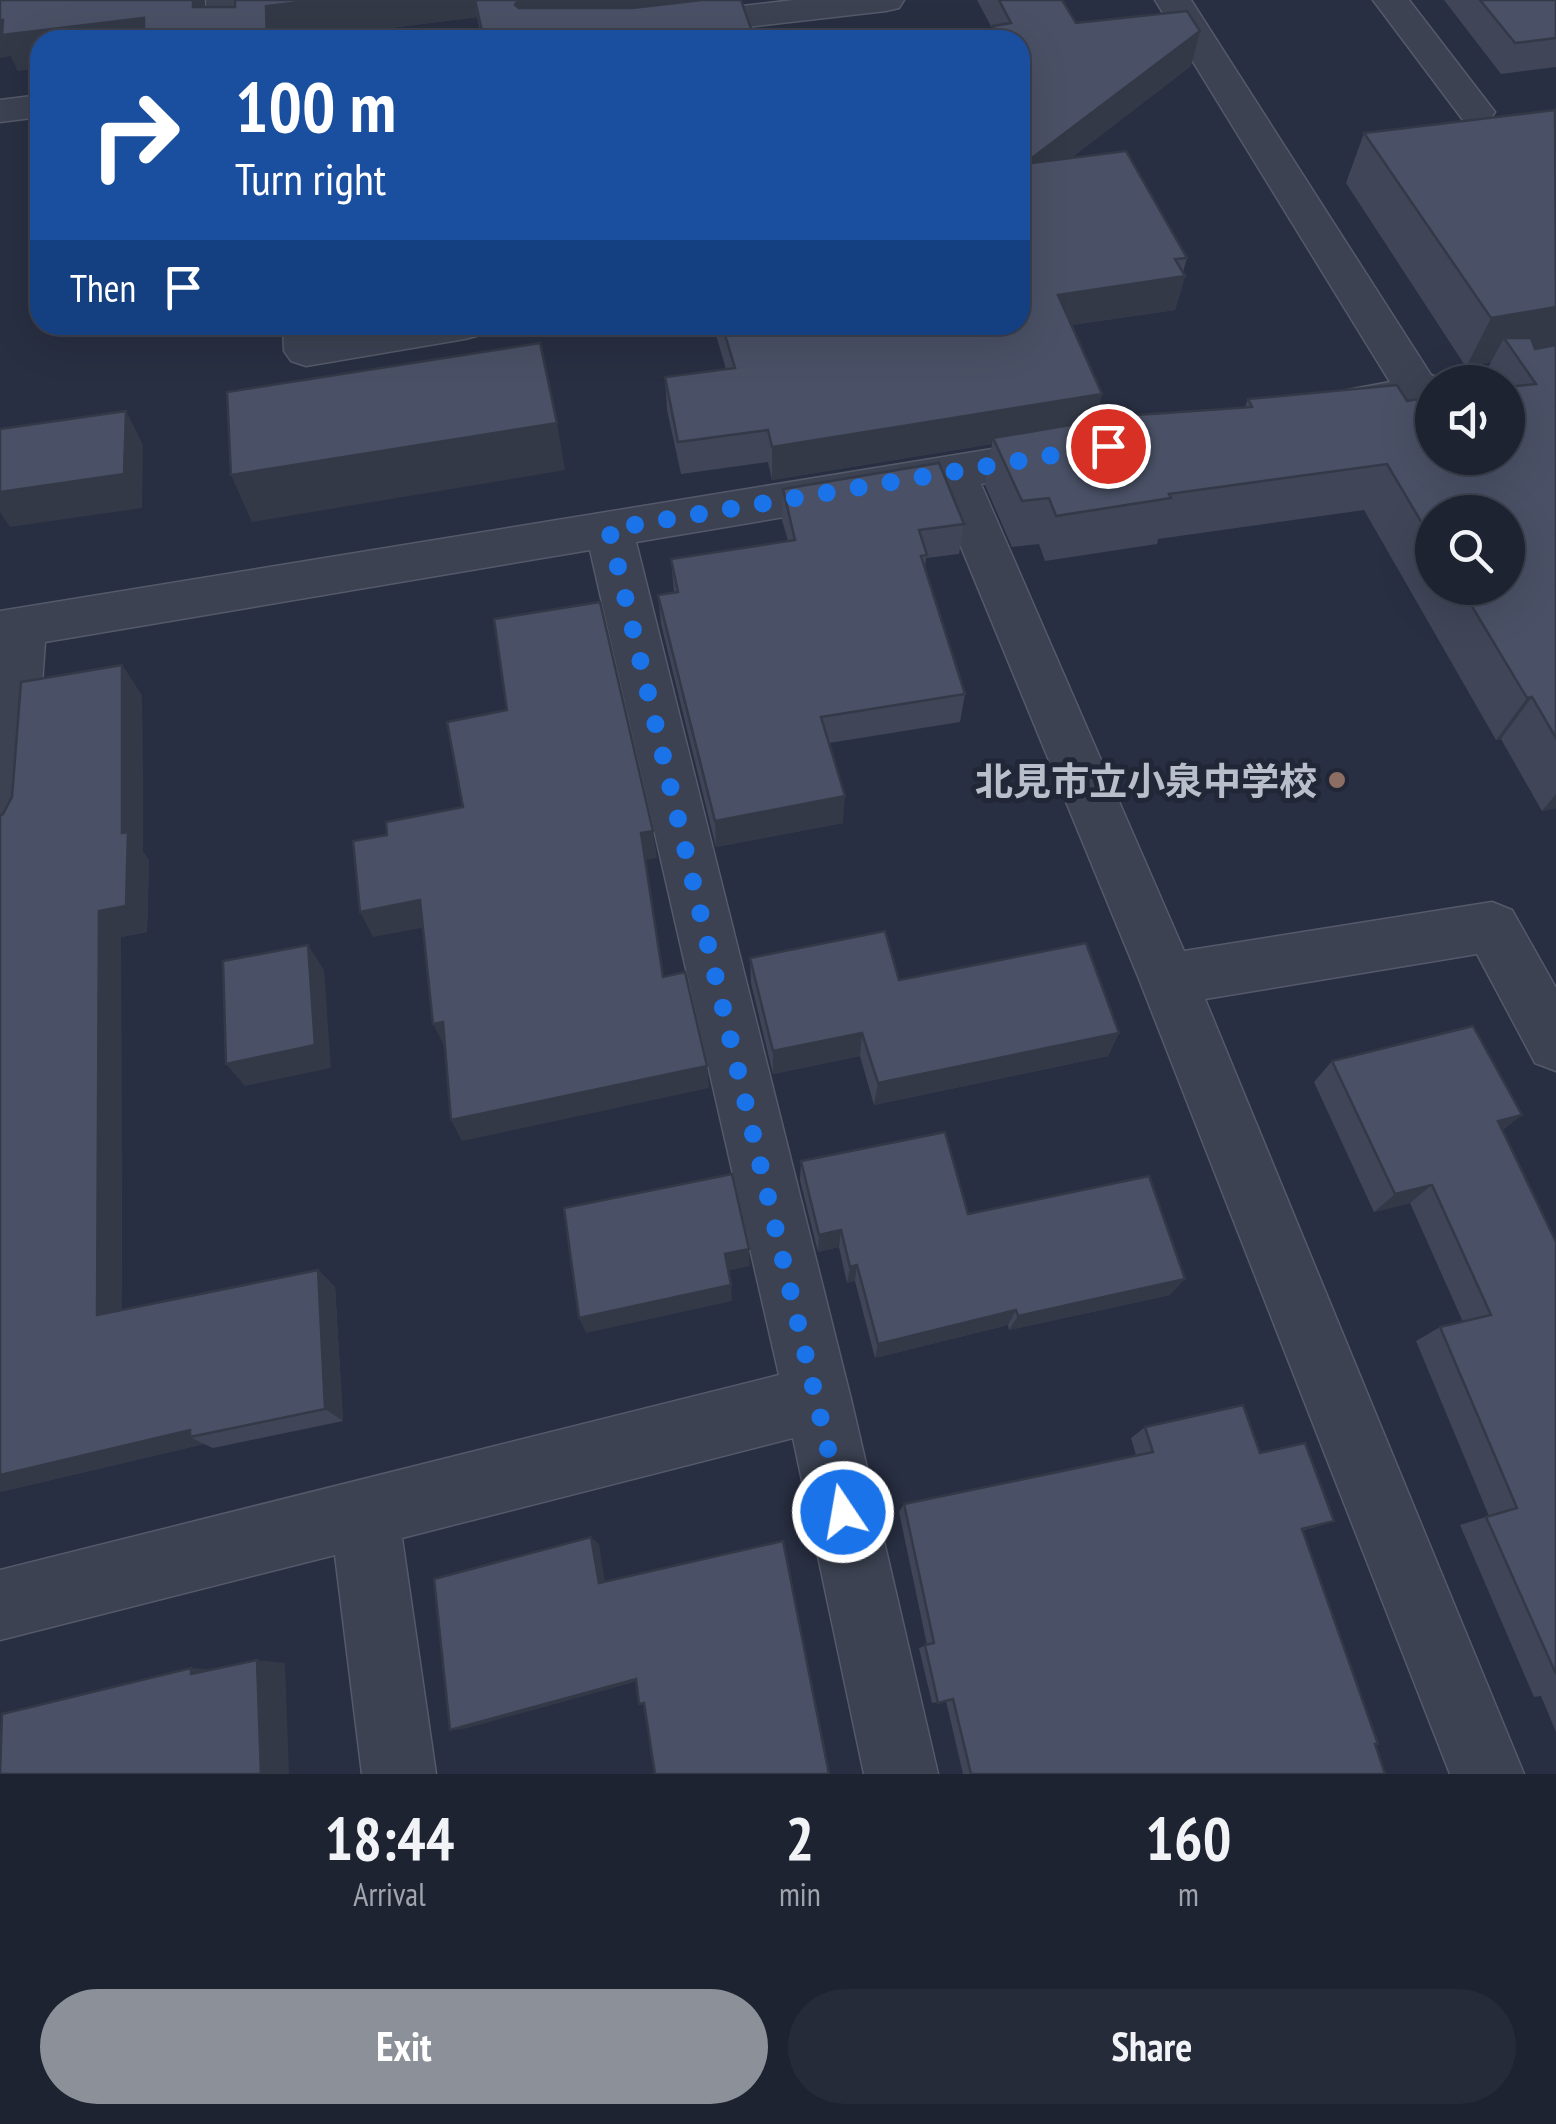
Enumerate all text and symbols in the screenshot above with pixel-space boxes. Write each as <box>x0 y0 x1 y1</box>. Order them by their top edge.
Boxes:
text: 100 m <box>235 61 396 151</box>
icon: right <box>70 70 200 200</box>
text: Turn right <box>235 149 386 207</box>
icon: arrive <box>156 260 211 315</box>
text: Then <box>70 263 136 312</box>
map controls <box>1415 365 1525 605</box>
button: sound <box>1415 365 1525 475</box>
pin <box>1066 404 1151 489</box>
icon: arrive <box>1081 419 1136 474</box>
button: search <box>1415 495 1525 605</box>
place label: 北見市立小泉中学校 <box>975 756 1317 805</box>
marker: 北見市立小泉中学校 <box>1326 769 1348 791</box>
position arrow <box>791 1460 895 1564</box>
text: 18:44 <box>325 1799 454 1877</box>
text: 2 <box>786 1799 814 1877</box>
text: 160 <box>1145 1799 1231 1877</box>
text: Arrival <box>353 1873 426 1915</box>
text: min <box>779 1873 821 1915</box>
text: m <box>1178 1873 1199 1915</box>
button: Exit <box>40 1989 768 2104</box>
button: Share <box>788 1989 1516 2104</box>

